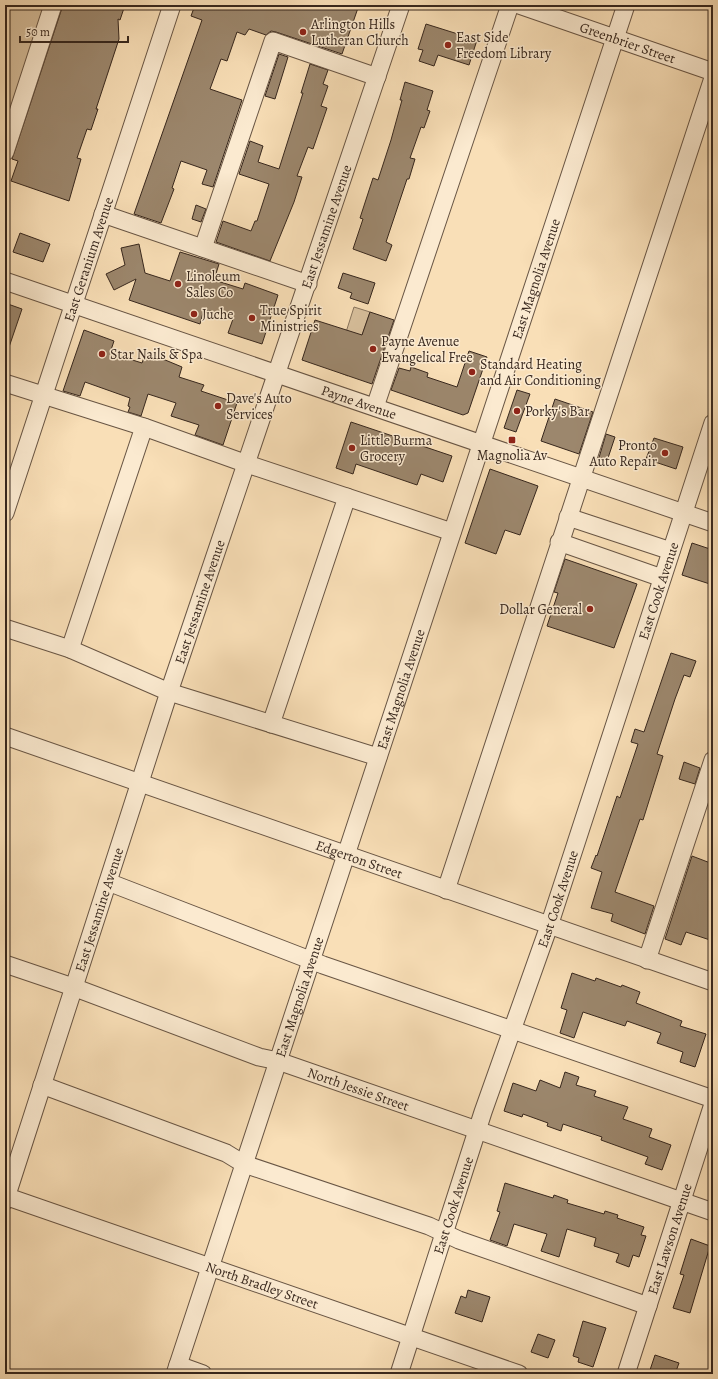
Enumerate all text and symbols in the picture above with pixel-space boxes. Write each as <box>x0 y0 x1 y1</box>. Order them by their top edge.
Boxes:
place label: Arlington Hills Lutheran Church <box>310 15 409 50</box>
scale bar <box>20 18 128 44</box>
street label: Greenbrier Street <box>577 18 678 68</box>
text: 50 m <box>26 24 50 40</box>
marker: Arlington Hills Lutheran Church <box>298 27 308 37</box>
place label: East Side Freedom Library <box>456 28 552 63</box>
marker: East Side Freedom Library <box>443 40 453 50</box>
street label: East Jessamine Avenue <box>297 162 356 291</box>
street label: East Geranium Avenue <box>60 195 118 324</box>
street label: East Magnolia Avenue <box>508 216 565 342</box>
place label: Linoleum Sales Co <box>186 267 241 302</box>
marker: Linoleum Sales Co <box>173 279 183 289</box>
place label: True Spirit Ministries <box>260 301 322 336</box>
place label: Juche <box>202 305 233 324</box>
marker: Juche <box>189 309 199 319</box>
marker: True Spirit Ministries <box>247 313 257 323</box>
place label: Payne Avenue Evangelical Free <box>381 332 473 367</box>
marker: Payne Avenue Evangelical Free <box>368 344 378 354</box>
place label: Star Nails & Spa <box>110 345 203 364</box>
marker: Star Nails & Spa <box>97 349 107 359</box>
place label: Standard Heating and Air Conditioning <box>480 355 601 390</box>
marker: Standard Heating and Air Conditioning <box>467 367 477 377</box>
street label: Payne Avenue <box>319 381 399 424</box>
place label: Dave's Auto Services <box>226 389 292 424</box>
marker: Dave's Auto Services <box>213 401 223 411</box>
place label: Porky's Bar <box>525 402 590 421</box>
marker: Porky's Bar <box>512 406 522 416</box>
place label: Little Burma Grocery <box>360 431 433 466</box>
marker: Magnolia Av <box>507 435 517 445</box>
place label: Pronto Auto Repair <box>589 436 658 471</box>
marker: Little Burma Grocery <box>347 443 357 453</box>
place label: Magnolia Av <box>477 446 548 465</box>
marker: Pronto Auto Repair <box>660 448 670 458</box>
street label: East Jessamine Avenue <box>170 537 230 666</box>
street label: East Cook Avenue <box>634 540 684 642</box>
place label: Dollar General <box>499 600 583 619</box>
marker: Dollar General <box>585 604 595 614</box>
street label: East Magnolia Avenue <box>372 627 430 752</box>
street label: Edgerton Street <box>313 836 405 884</box>
street label: East Jessamine Avenue <box>70 845 128 975</box>
street label: East Cook Avenue <box>533 848 583 950</box>
street label: East Magnolia Avenue <box>271 934 328 1060</box>
street label: North Jessie Street <box>305 1063 412 1116</box>
street label: East Cook Avenue <box>429 1154 478 1257</box>
street label: East Lawson Avenue <box>643 1181 697 1297</box>
street label: North Bradley Street <box>203 1257 321 1314</box>

